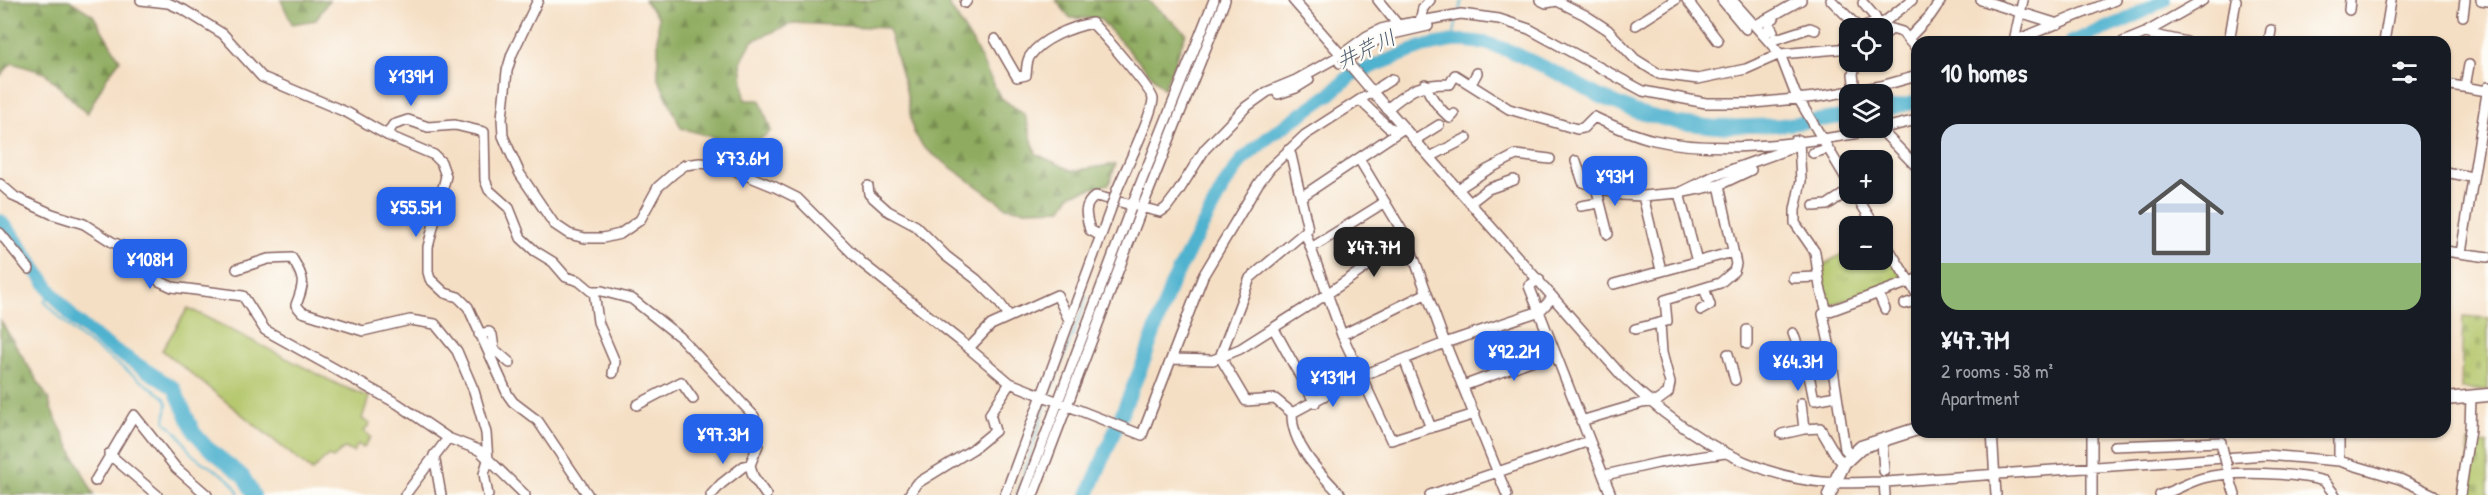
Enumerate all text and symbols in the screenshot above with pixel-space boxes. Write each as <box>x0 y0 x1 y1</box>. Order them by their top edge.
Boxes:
map controls <box>1839 18 1893 270</box>
button: locate <box>1839 18 1893 72</box>
water label: 井芹川 <box>1331 23 1401 75</box>
text: 10 homes <box>1941 55 2028 90</box>
pin: ¥139M <box>369 56 453 107</box>
icon: filters <box>2388 56 2421 89</box>
text: ¥139M <box>389 62 433 89</box>
button: layers <box>1839 84 1893 138</box>
pin: ¥73.6M <box>694 138 792 189</box>
text: ¥73.6M <box>717 144 769 171</box>
button: + <box>1839 150 1893 204</box>
pin: ¥93M <box>1579 156 1651 207</box>
text: ¥93M <box>1596 162 1634 189</box>
icon: home <box>2127 163 2235 271</box>
pin: ¥55.5M <box>367 187 465 238</box>
text: ¥55.5M <box>391 193 441 220</box>
button: − <box>1839 216 1893 270</box>
pin: ¥47.7M <box>1325 227 1423 278</box>
text: ¥47.7M <box>1348 233 1400 260</box>
pin: ¥108M <box>108 239 192 290</box>
text: ¥108M <box>127 245 173 272</box>
text: ¥47.7M <box>1941 322 2010 357</box>
pin: ¥92.2M <box>1465 331 1563 382</box>
text: ¥92.2M <box>1488 337 1540 364</box>
pin: ¥64.3M <box>1749 341 1847 392</box>
text: ¥64.3M <box>1773 347 1823 374</box>
pin: ¥131M <box>1291 357 1375 408</box>
text: 2 rooms · 58 m² <box>1941 357 2053 384</box>
text: ¥131M <box>1311 363 1355 390</box>
text: Apartment <box>1941 384 2019 411</box>
pin: ¥97.3M <box>674 414 772 465</box>
text: ¥97.3M <box>697 420 749 447</box>

